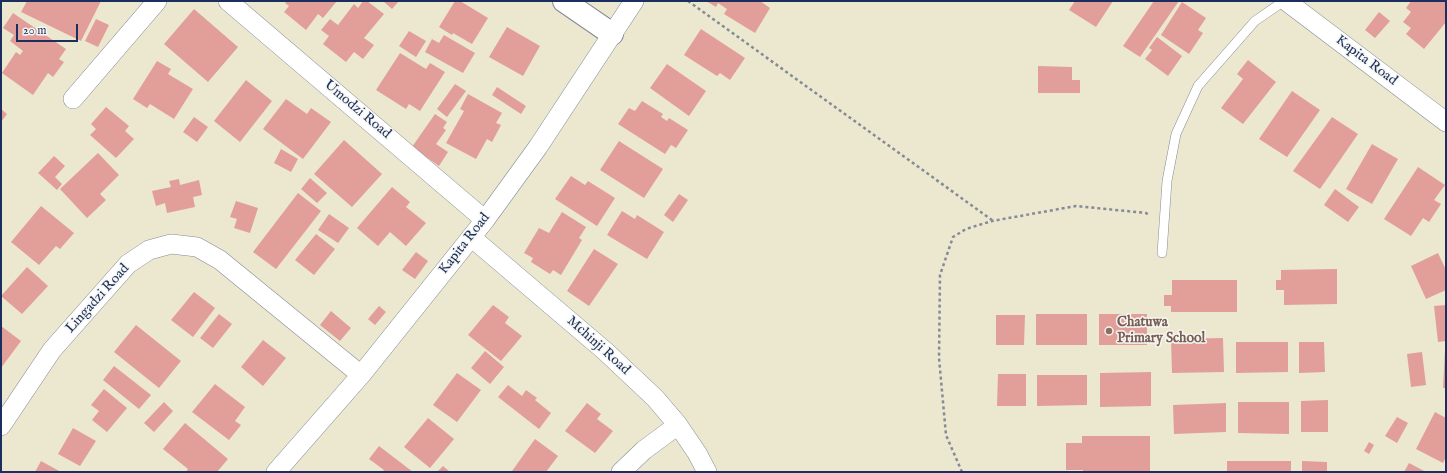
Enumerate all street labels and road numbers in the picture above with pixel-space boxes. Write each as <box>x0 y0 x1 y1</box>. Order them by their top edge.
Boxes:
street label: Kapita Road <box>1332 32 1400 90</box>
street label: Umodzi Road <box>320 77 394 143</box>
street label: Kapita Road <box>436 210 494 278</box>
street label: Lingadzi Road <box>63 261 133 337</box>
street label: Mchinji Road <box>563 313 633 379</box>

